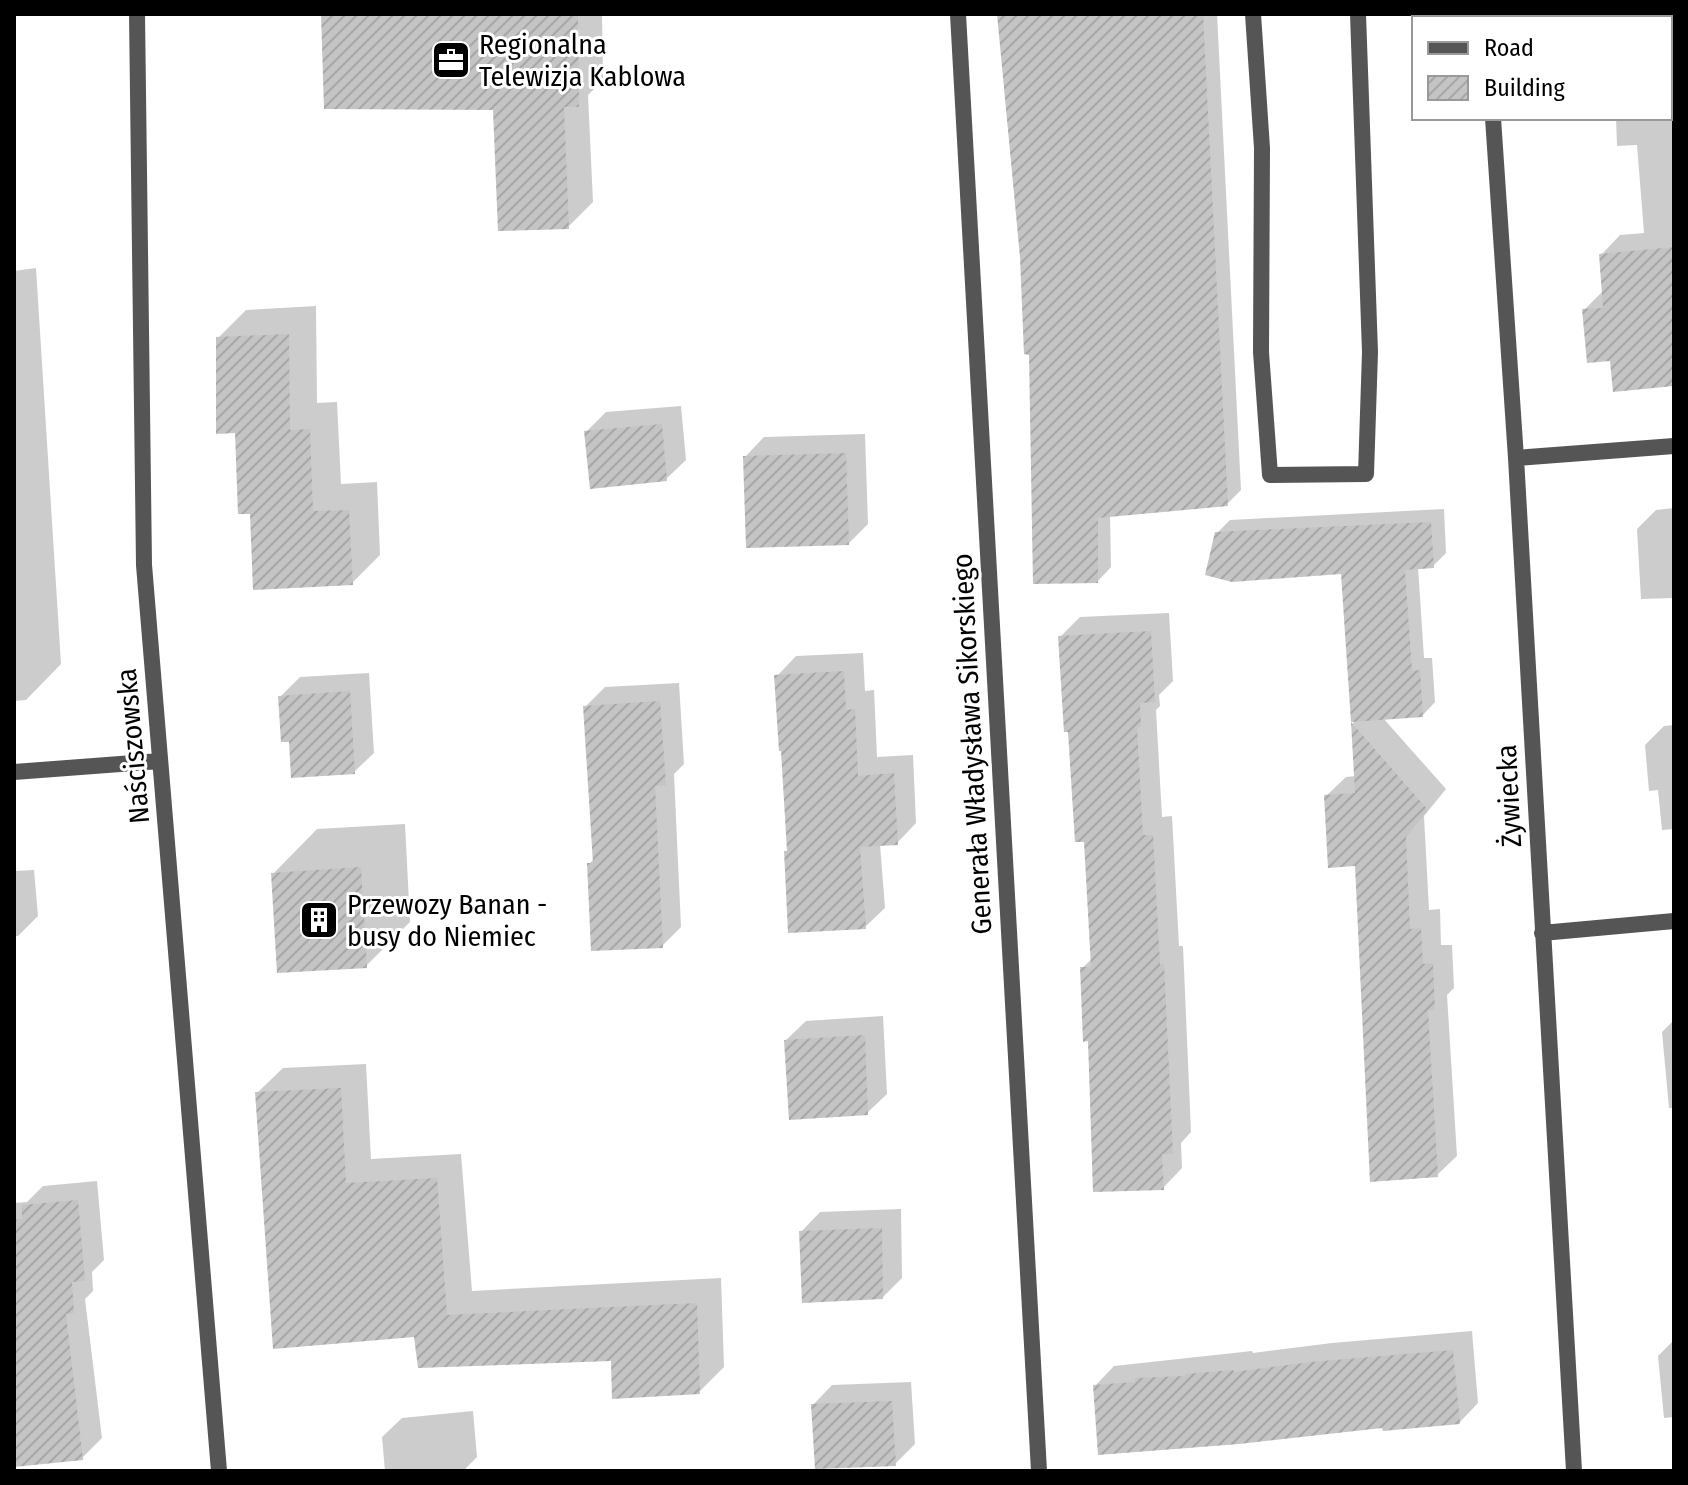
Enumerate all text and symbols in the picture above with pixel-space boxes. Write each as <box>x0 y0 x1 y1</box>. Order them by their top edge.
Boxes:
legend <box>1412 16 1672 120</box>
place label: Regionalna Telewizja Kablowa <box>479 28 686 93</box>
text: Road <box>1484 34 1534 62</box>
office icon: Regionalna Telewizja Kablowa <box>430 39 472 81</box>
text: Building <box>1484 74 1566 102</box>
street label: Generała Władysława Sikorskiego <box>946 553 998 935</box>
street label: Naściszowska <box>110 667 156 825</box>
street label: Żywiecka <box>1490 744 1528 848</box>
place label: Przewozy Banan - busy do Niemiec <box>347 888 547 953</box>
building icon: Przewozy Banan - busy do Niemiec <box>298 899 340 941</box>

